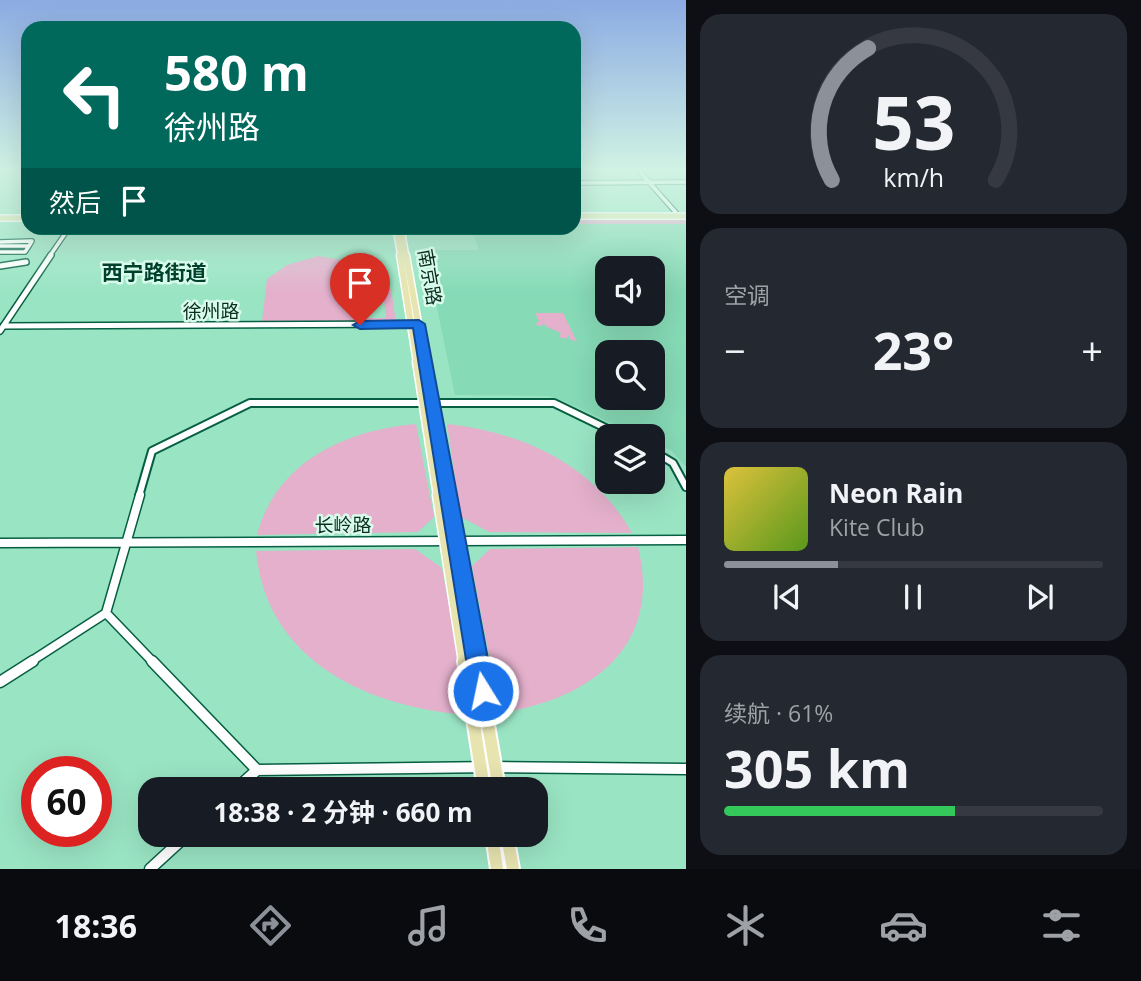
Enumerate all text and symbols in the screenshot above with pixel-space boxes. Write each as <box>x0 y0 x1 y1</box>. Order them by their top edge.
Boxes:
text: 580 m <box>164 39 309 105</box>
icon: left <box>49 49 140 140</box>
text: 53 <box>872 72 955 171</box>
text: 徐州路 <box>164 105 260 148</box>
text: km/h <box>883 160 944 194</box>
icon: arrive <box>115 182 153 220</box>
text: 然后 <box>49 184 101 220</box>
street label: 南京路 <box>412 247 448 307</box>
pin <box>330 253 390 325</box>
map controls <box>595 256 665 494</box>
button: sound <box>595 256 665 326</box>
district label: 西宁路街道 <box>102 258 207 286</box>
icon: arrive <box>341 264 379 302</box>
text: 空调 <box>724 279 770 311</box>
street label: 徐州路 <box>182 298 240 324</box>
text: 23° <box>873 314 954 385</box>
text: − <box>724 324 746 376</box>
text: + <box>1081 324 1103 376</box>
button: search <box>595 340 665 410</box>
button: layers <box>595 424 665 494</box>
text: Neon Rain <box>829 475 963 511</box>
text: Kite Club <box>829 511 924 543</box>
street label: 长岭路 <box>314 512 372 538</box>
icon: previous <box>768 578 806 616</box>
icon: pause <box>894 578 932 616</box>
icon: next <box>1021 578 1059 616</box>
position arrow <box>446 654 520 728</box>
text: 续航 · 61% <box>724 697 833 729</box>
text: 305 km <box>724 732 910 803</box>
speed limit sign: 60 <box>21 756 112 847</box>
text: 18:38 · 2 分钟 · 660 m <box>213 794 473 830</box>
icon: directions <box>246 901 295 950</box>
icon: music <box>404 901 453 950</box>
icon: phone <box>563 901 612 950</box>
icon: climate <box>721 901 770 950</box>
icon: car <box>879 901 928 950</box>
icon: filters <box>1037 901 1086 950</box>
text: 18:36 <box>55 904 137 947</box>

